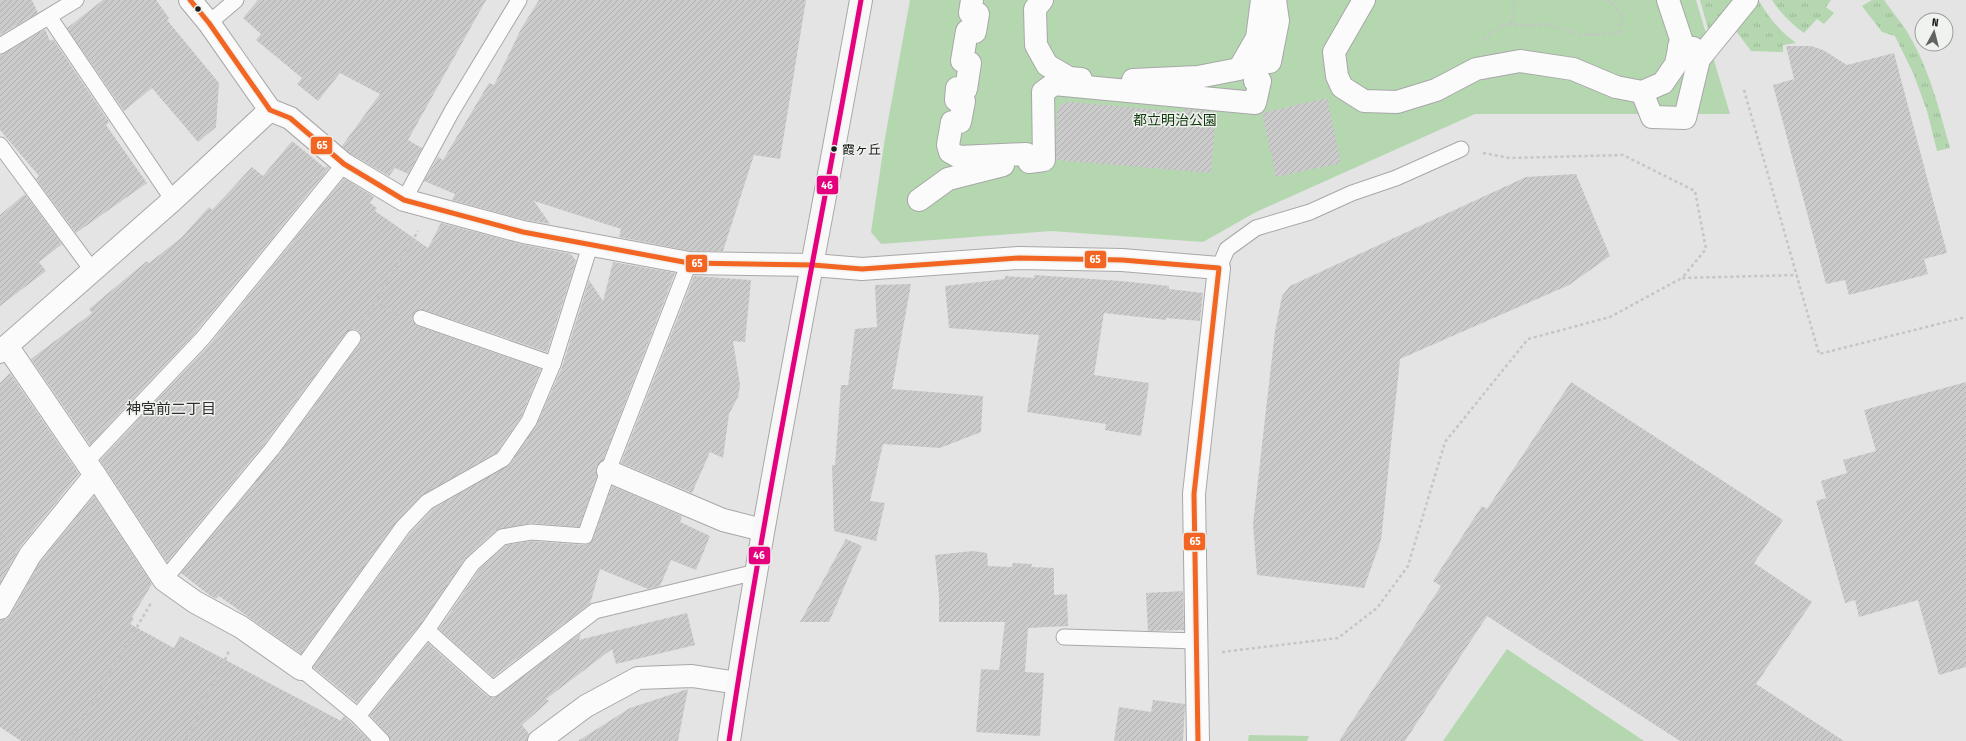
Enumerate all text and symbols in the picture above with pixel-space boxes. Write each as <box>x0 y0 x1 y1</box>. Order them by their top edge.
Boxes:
unlabelled marker <box>193 4 203 14</box>
north arrow <box>1914 12 1954 52</box>
text: N <box>1931 16 1939 29</box>
park label: 都立明治公園 <box>1133 112 1217 129</box>
line badge: 65 <box>310 136 333 155</box>
text: 65 <box>316 139 328 152</box>
place label: 霞ヶ丘 <box>842 142 881 157</box>
marker: 霞ヶ丘 <box>829 144 839 154</box>
line badge: 46 <box>816 175 839 195</box>
text: 46 <box>821 179 833 192</box>
line badge: 65 <box>1084 250 1107 269</box>
text: 65 <box>1089 253 1101 266</box>
line badge: 65 <box>685 254 708 273</box>
text: 65 <box>691 257 703 270</box>
district label: 神宮前二丁目 <box>126 400 216 418</box>
line badge: 65 <box>1183 532 1206 551</box>
text: 65 <box>1189 535 1201 548</box>
line badge: 46 <box>748 546 771 565</box>
text: 46 <box>753 549 765 562</box>

